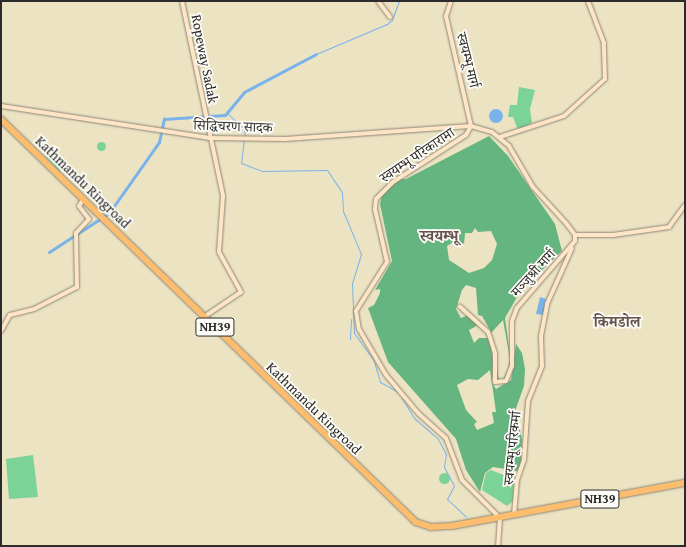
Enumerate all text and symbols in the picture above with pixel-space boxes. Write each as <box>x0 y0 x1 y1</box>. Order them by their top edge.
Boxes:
street label: Ropeway Sadak <box>188 13 222 105</box>
street label: स्वयम्भू मार्ग <box>453 31 483 89</box>
street label: सिद्धिचरण सादक <box>193 116 273 136</box>
street label: स्वयम्भू परिकारामा <box>376 124 458 186</box>
street label: Kathmandu Ringroad <box>32 132 134 232</box>
district label: स्वयम्भू <box>420 227 458 245</box>
street label: मञ्जुश्री मार्ग <box>507 246 559 300</box>
district label: किमडोल <box>594 313 640 331</box>
road number: NH39 <box>195 316 235 338</box>
street label: Kathmandu Ringroad <box>263 358 365 458</box>
street label: स्वयम्भू परिकर्मा <box>500 410 524 486</box>
road number: NH39 <box>580 488 620 510</box>

